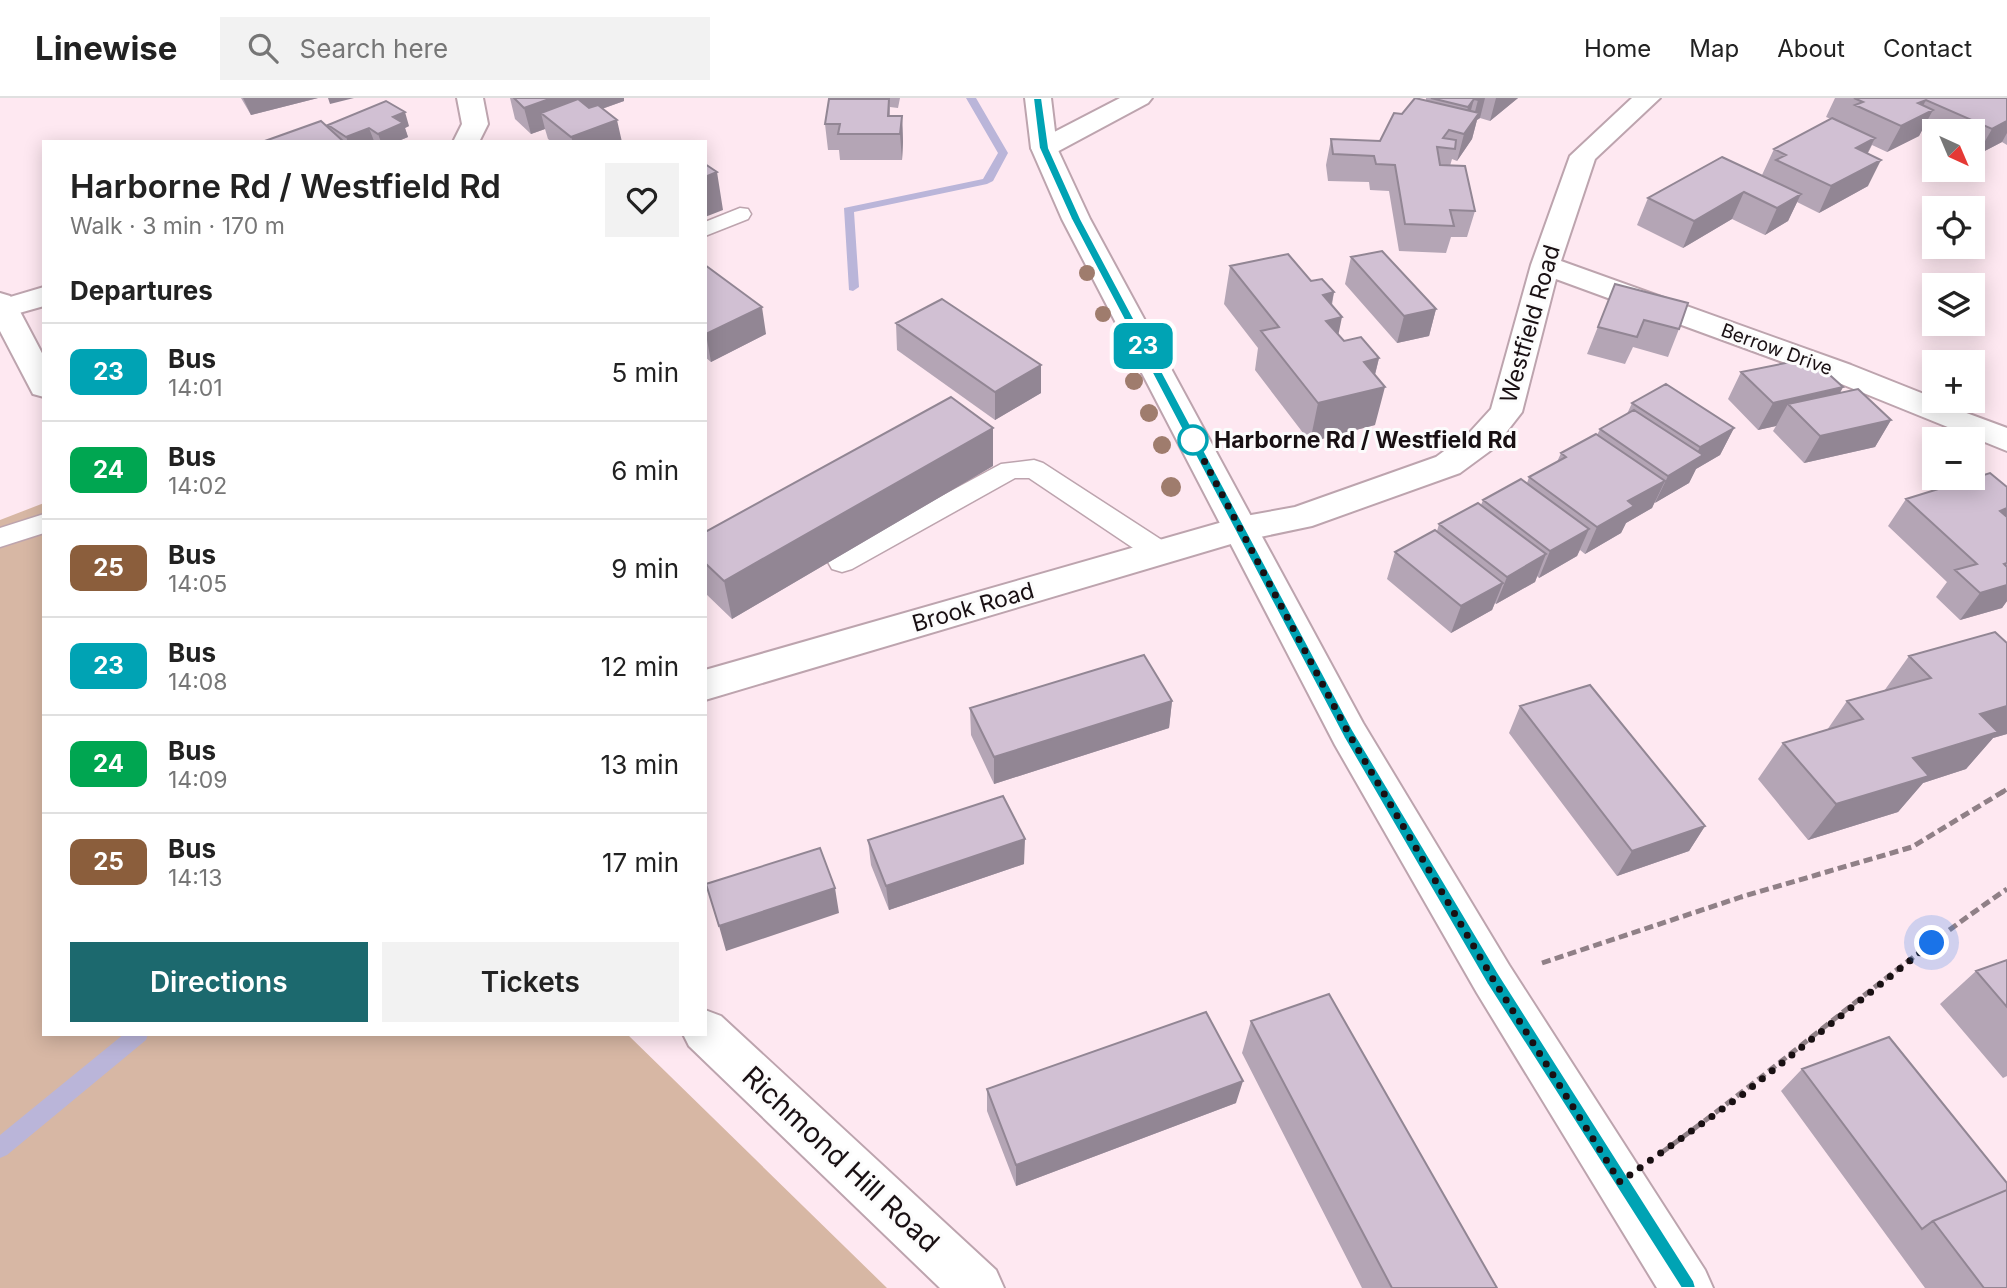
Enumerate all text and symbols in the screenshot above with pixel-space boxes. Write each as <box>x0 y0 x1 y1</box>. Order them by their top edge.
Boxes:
search box <box>220 17 710 80</box>
text: Linewise <box>35 28 178 68</box>
icon: search <box>244 29 282 67</box>
text: Search here <box>300 33 448 64</box>
text: Home <box>1584 34 1651 63</box>
text: Map <box>1689 34 1739 63</box>
text: About <box>1777 34 1845 63</box>
text: Contact <box>1883 34 1972 63</box>
north arrow <box>1922 119 1984 182</box>
map controls <box>1922 119 1985 490</box>
button: heart <box>605 163 679 237</box>
text: Harborne Rd / Westfield Rd <box>70 166 501 206</box>
button: locate <box>1922 196 1985 259</box>
text: Walk · 3 min · 170 m <box>70 212 285 240</box>
street label: Westfield Road <box>1494 242 1566 406</box>
button: layers <box>1922 273 1985 336</box>
text: Departures <box>70 275 213 306</box>
street label: Berrow Drive <box>1718 319 1836 380</box>
line badge: 23 <box>1112 323 1174 369</box>
text: 23 <box>1128 331 1158 360</box>
text: Bus <box>168 343 216 374</box>
button: + <box>1922 350 1985 413</box>
text: 23 <box>93 357 124 386</box>
text: 5 min <box>611 357 679 388</box>
text: 14:01 <box>168 374 223 402</box>
marker: Harborne Rd / Westfield Rd <box>1178 425 1208 455</box>
place label: Harborne Rd / Westfield Rd <box>1214 426 1517 454</box>
button: − <box>1922 427 1985 490</box>
text: Bus <box>168 441 216 472</box>
text: 24 <box>93 455 124 484</box>
text: 6 min <box>611 455 679 486</box>
text: 14:02 <box>168 472 227 500</box>
text: Bus <box>168 539 216 570</box>
text: 25 <box>93 553 124 582</box>
text: 9 min <box>611 553 679 584</box>
text: 14:05 <box>168 570 227 598</box>
street label: Brook Road <box>909 576 1037 638</box>
text: Bus <box>168 637 216 668</box>
text: 23 <box>93 651 124 680</box>
text: 12 min <box>601 651 679 682</box>
text: 14:08 <box>168 668 228 696</box>
text: Bus <box>168 735 216 766</box>
text: 24 <box>93 749 124 778</box>
text: 13 min <box>601 749 679 780</box>
text: 14:09 <box>168 766 228 794</box>
text: Bus <box>168 833 216 864</box>
text: 25 <box>93 847 124 876</box>
text: 17 min <box>602 847 679 878</box>
text: 14:13 <box>168 864 222 892</box>
your location <box>1914 925 1949 960</box>
button: Directions <box>70 942 368 1022</box>
button: Tickets <box>382 942 679 1022</box>
street label: Richmond Hill Road <box>735 1059 947 1259</box>

